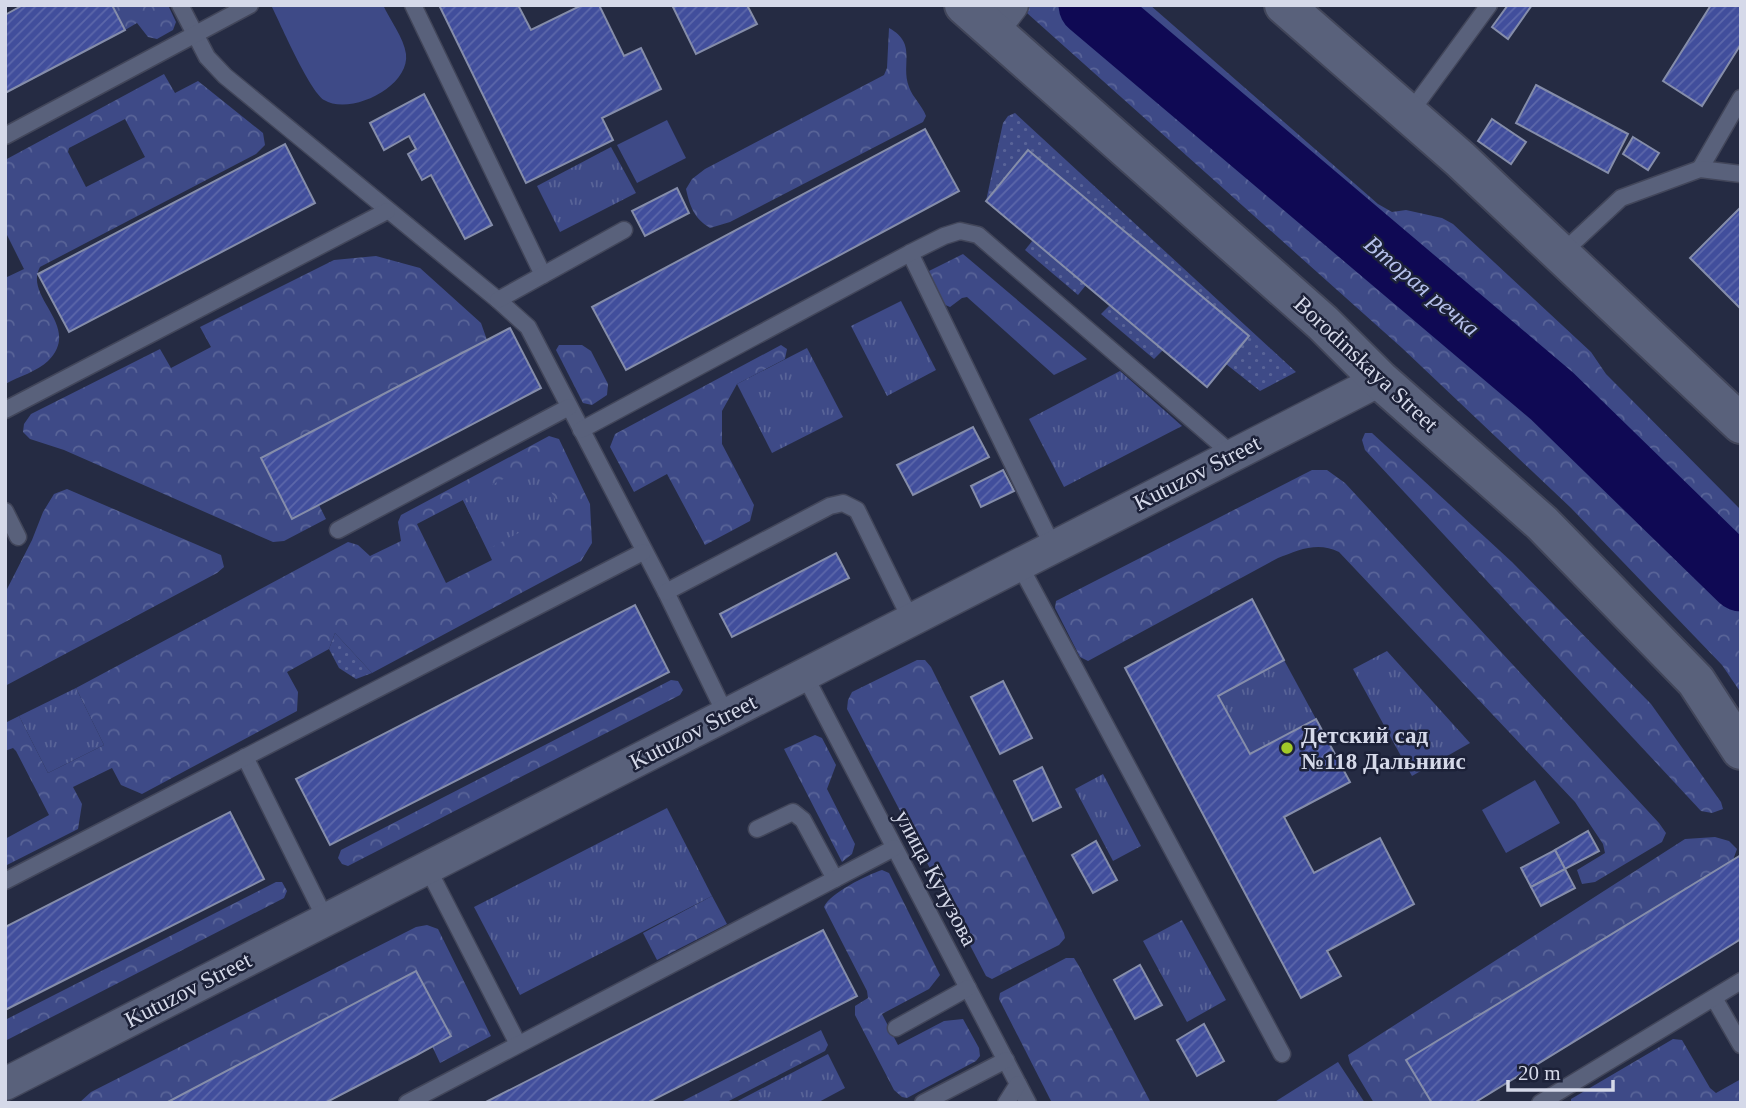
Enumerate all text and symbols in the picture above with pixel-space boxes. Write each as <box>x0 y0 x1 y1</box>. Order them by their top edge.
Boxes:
water label: Вторая речка <box>1359 230 1485 342</box>
street label: Borodinskaya Street <box>1289 291 1443 437</box>
street label: Kutuzov Street <box>1130 430 1265 516</box>
street label: Kutuzov Street <box>626 689 761 775</box>
place label: Детский сад №118 Дальниис <box>1301 723 1466 774</box>
marker: Детский сад №118 Дальниис <box>1279 740 1295 756</box>
street label: улица Кутузова <box>890 806 982 950</box>
street label: Kutuzov Street <box>121 947 256 1033</box>
scale bar <box>1508 1048 1613 1092</box>
text: 20 m <box>1518 1061 1561 1085</box>

